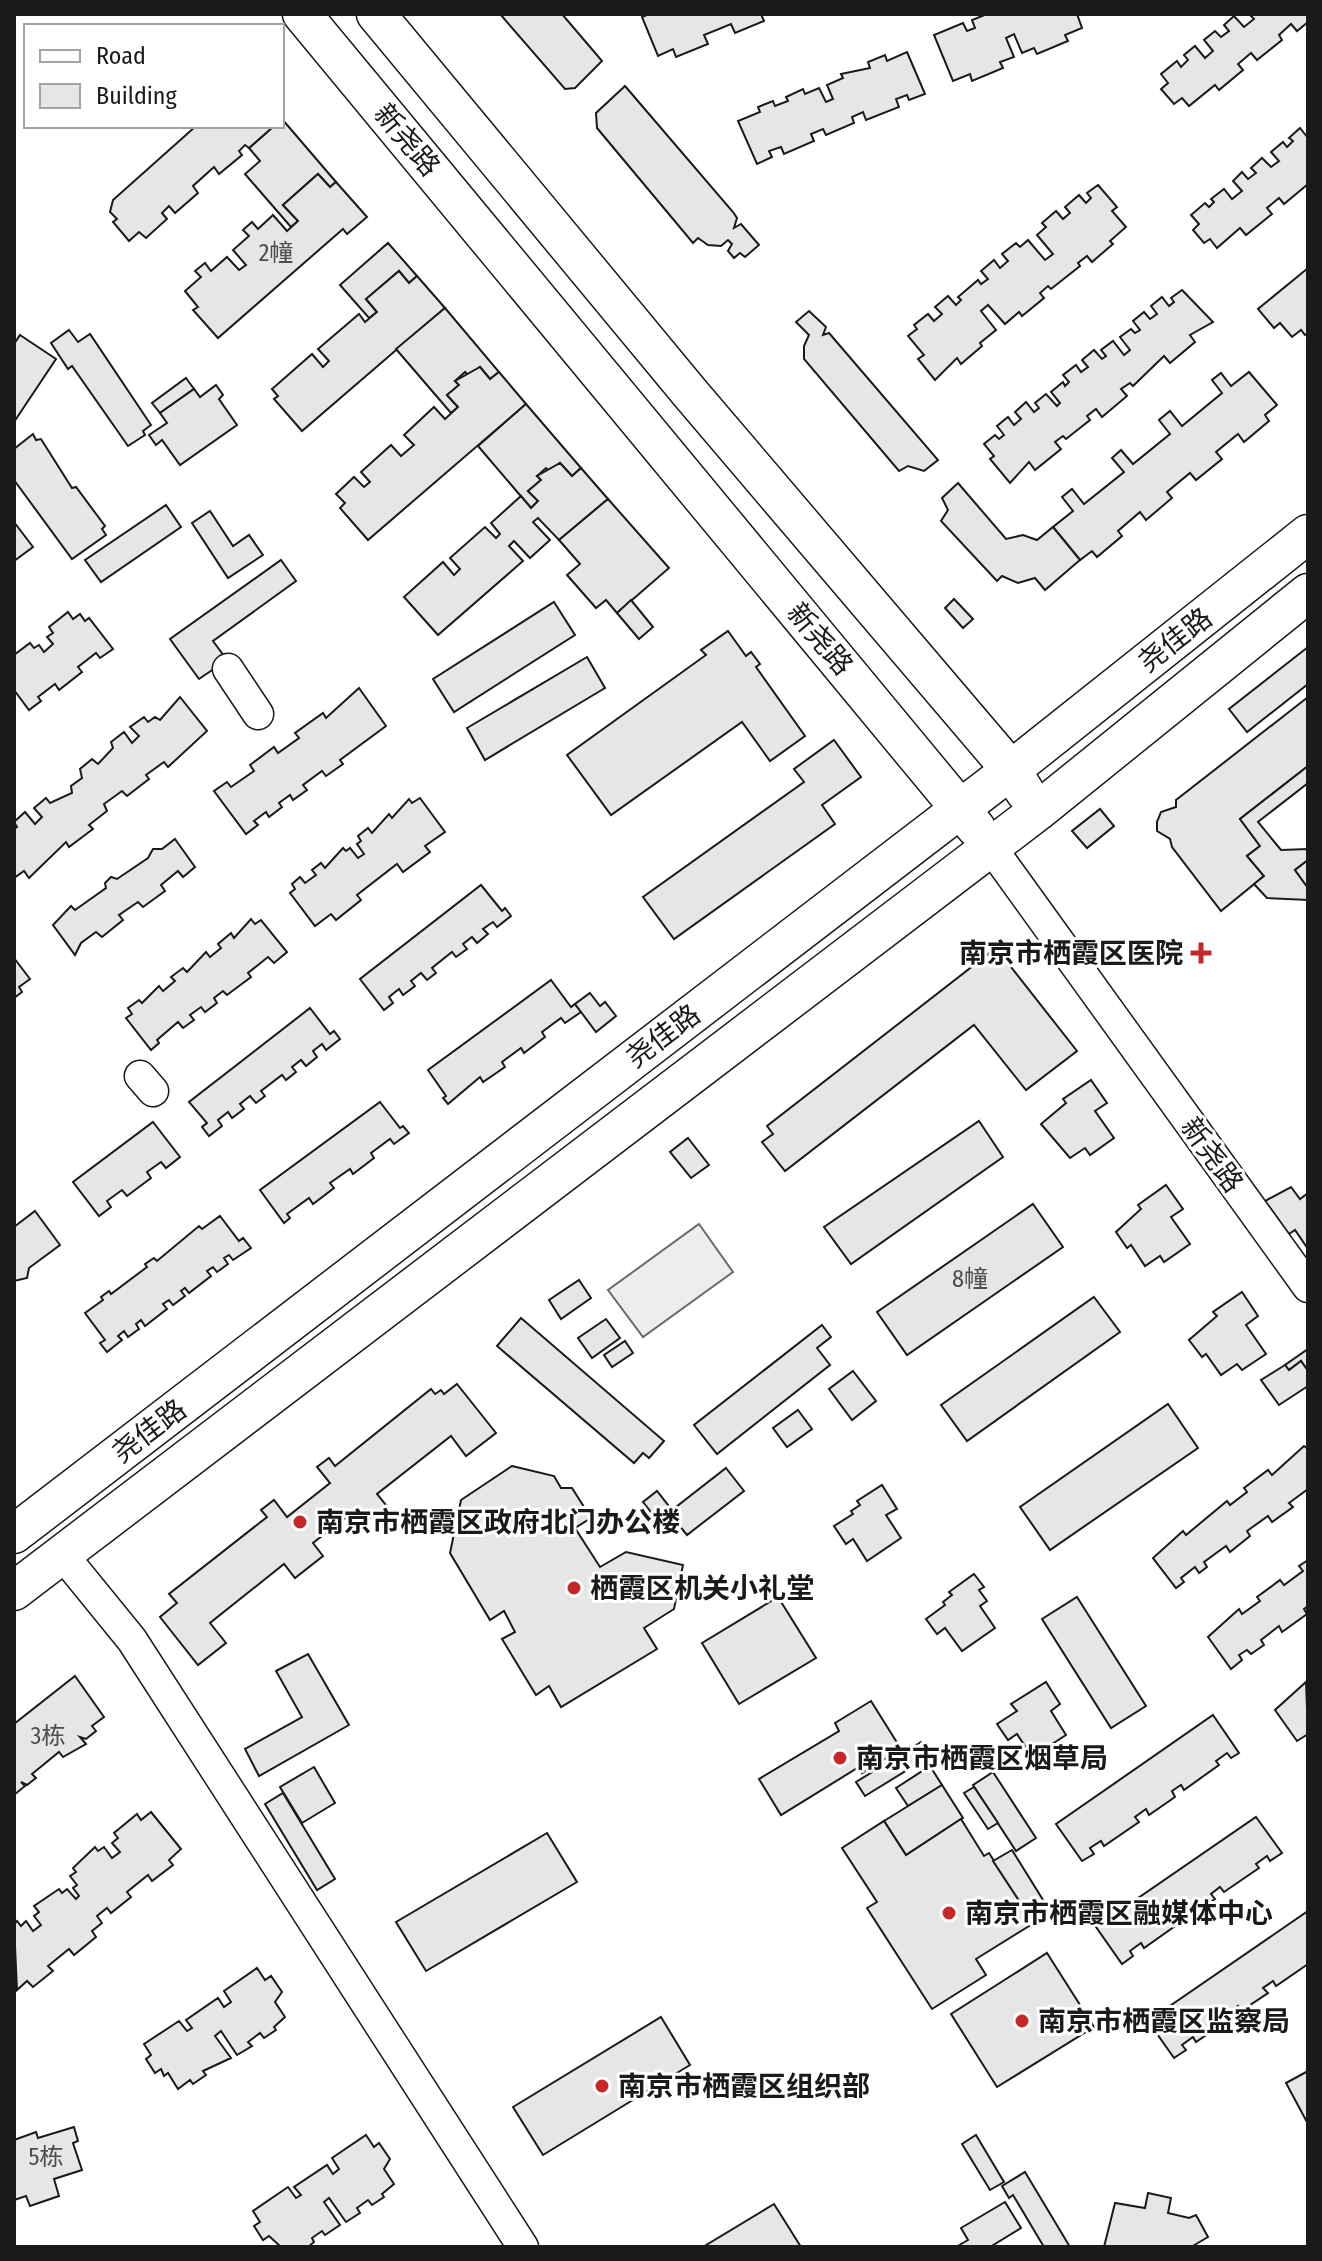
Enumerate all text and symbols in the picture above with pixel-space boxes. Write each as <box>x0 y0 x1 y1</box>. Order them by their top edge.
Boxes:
legend <box>24 24 284 128</box>
text: Road <box>96 42 146 70</box>
text: Building <box>96 82 178 110</box>
street label: 新尧路 <box>367 97 447 183</box>
house number: 2幢 <box>259 239 293 267</box>
street label: 新尧路 <box>780 596 860 682</box>
street label: 尧佳路 <box>1132 601 1218 679</box>
place label: 南京市栖霞区医院 <box>959 937 1183 970</box>
marker: 南京市栖霞区医院 <box>1190 942 1212 964</box>
street label: 尧佳路 <box>620 998 706 1074</box>
street label: 新尧路 <box>1174 1111 1250 1199</box>
house number: 8幢 <box>952 1265 988 1293</box>
street label: 尧佳路 <box>106 1393 192 1469</box>
place label: 南京市栖霞区政府北门办公楼 <box>316 1506 680 1539</box>
marker: 南京市栖霞区政府北门办公楼 <box>291 1513 309 1531</box>
place label: 栖霞区机关小礼堂 <box>590 1572 814 1605</box>
marker: 栖霞区机关小礼堂 <box>565 1579 583 1597</box>
house number: 3栋 <box>31 1722 65 1750</box>
place label: 南京市栖霞区烟草局 <box>856 1742 1108 1775</box>
marker: 南京市栖霞区烟草局 <box>831 1749 849 1767</box>
place label: 南京市栖霞区融媒体中心 <box>965 1897 1273 1930</box>
marker: 南京市栖霞区融媒体中心 <box>940 1904 958 1922</box>
place label: 南京市栖霞区监察局 <box>1038 2005 1290 2038</box>
marker: 南京市栖霞区监察局 <box>1013 2012 1031 2030</box>
place label: 南京市栖霞区组织部 <box>618 2070 870 2103</box>
marker: 南京市栖霞区组织部 <box>593 2077 611 2095</box>
house number: 5栋 <box>28 2143 64 2171</box>

